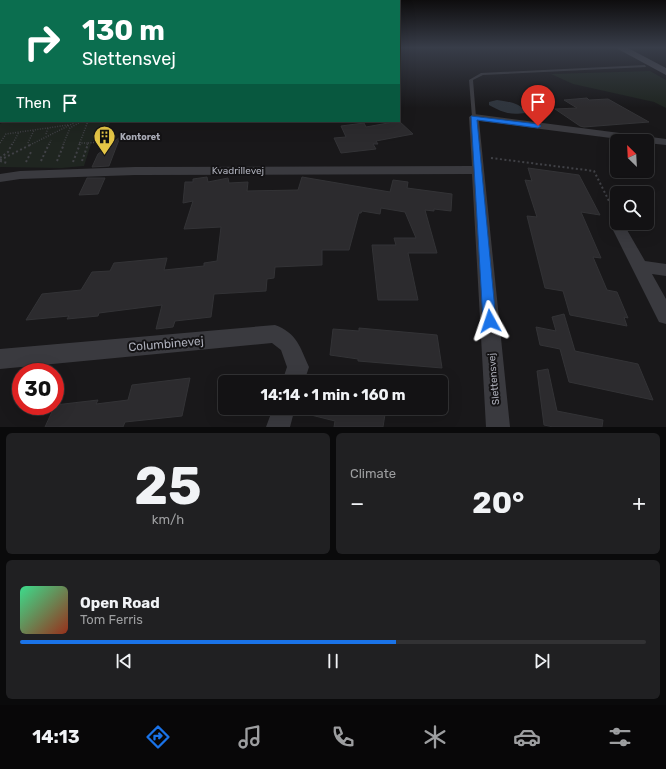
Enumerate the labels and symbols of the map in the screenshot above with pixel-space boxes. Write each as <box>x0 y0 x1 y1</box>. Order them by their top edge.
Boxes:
pin <box>521 85 555 126</box>
building icon: Kontoret <box>92 124 118 157</box>
place label: Kontoret <box>120 132 160 142</box>
north arrow <box>610 134 654 178</box>
street label: Kvadrillevej <box>212 165 264 177</box>
position arrow <box>469 300 511 342</box>
street label: Columbinevej <box>128 334 204 354</box>
street label: Slettensvej <box>486 353 502 405</box>
speed limit sign: 30 <box>12 363 64 415</box>

